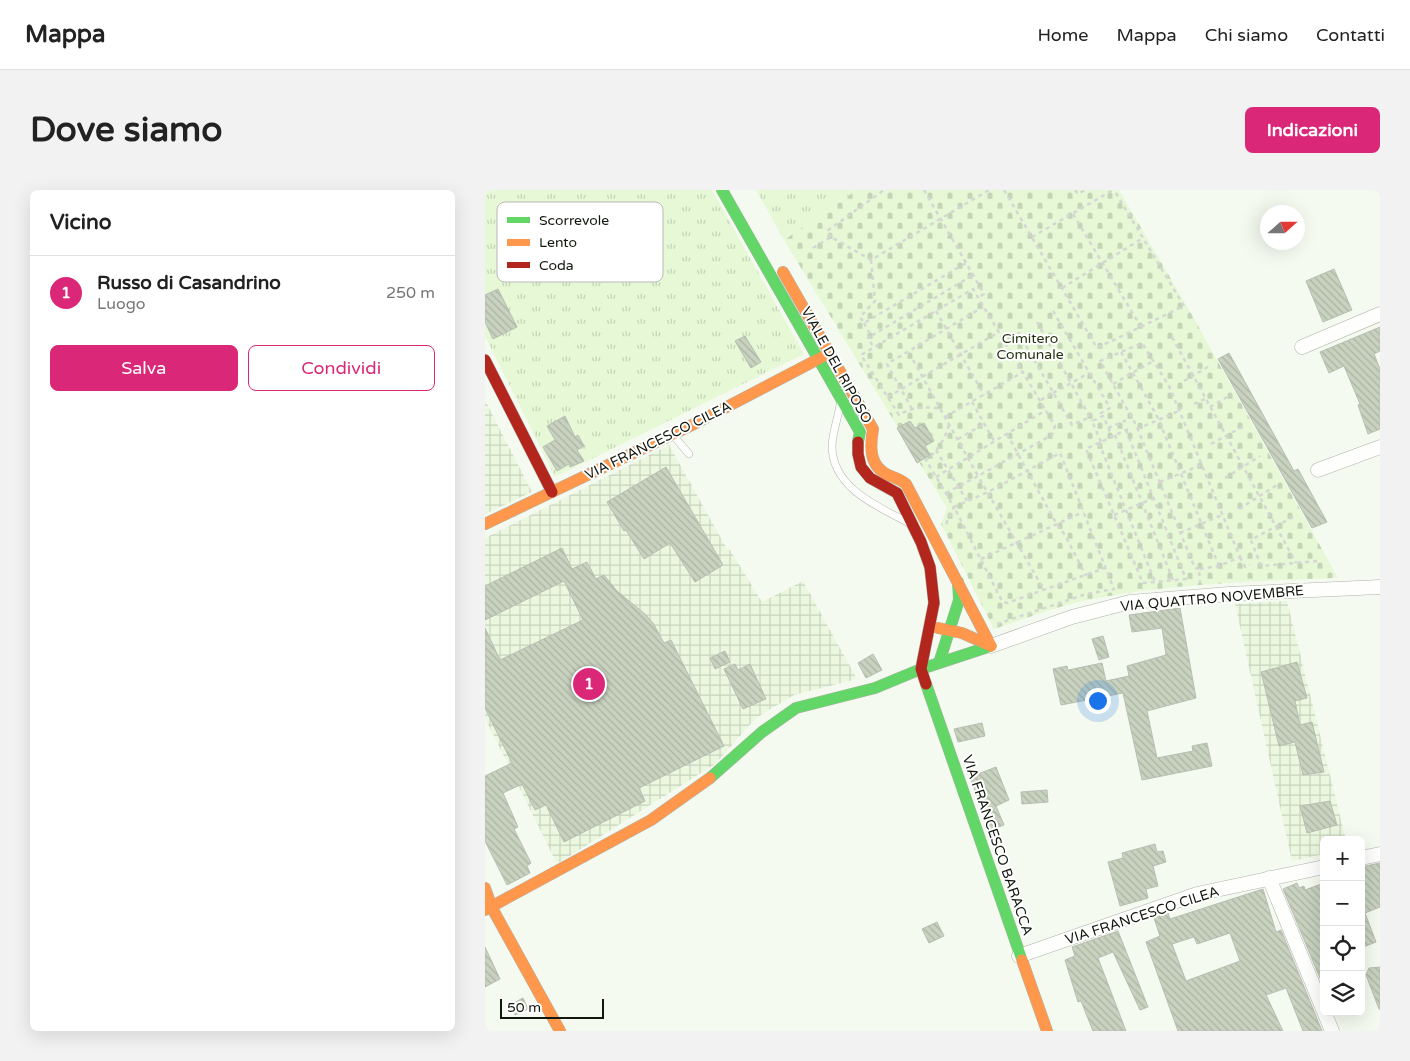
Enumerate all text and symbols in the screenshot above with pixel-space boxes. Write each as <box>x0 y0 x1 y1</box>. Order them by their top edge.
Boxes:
text: Mappa <box>25 20 105 49</box>
text: Home <box>1037 24 1088 46</box>
text: Mappa <box>1116 24 1177 46</box>
text: Chi siamo <box>1205 24 1288 46</box>
text: Contatti <box>1316 24 1385 46</box>
button: Indicazioni <box>1245 107 1380 153</box>
text: Dove siamo <box>30 109 222 151</box>
legend <box>497 202 663 282</box>
north arrow <box>1260 205 1305 250</box>
text: Vicino <box>50 210 112 235</box>
text: Scorrevole <box>539 212 609 229</box>
text: Lento <box>539 234 577 251</box>
text: Coda <box>539 257 574 274</box>
text: Russo di Casandrino <box>97 272 281 294</box>
text: 1 <box>61 283 71 303</box>
text: 250 m <box>386 283 435 303</box>
text: Luogo <box>97 294 146 314</box>
street label: VIALE DEL RIPOSO <box>797 304 876 427</box>
park label: Cimitero Comunale <box>996 330 1064 363</box>
button: Salva <box>50 345 238 391</box>
button: Condividi <box>248 345 435 391</box>
street label: VIA FRANCESCO CILEA <box>582 398 734 483</box>
street label: VIA QUATTRO NOVEMBRE <box>1120 582 1305 615</box>
pin: 1 <box>573 665 605 703</box>
your location <box>1085 688 1111 714</box>
street label: VIA FRANCESCO BARACCA <box>959 753 1036 938</box>
map controls <box>1320 836 1365 1016</box>
button: + <box>1320 836 1365 881</box>
button: − <box>1320 881 1365 926</box>
street label: VIA FRANCESCO CILEA <box>1063 883 1221 948</box>
button: locate <box>1320 926 1365 971</box>
button: layers <box>1320 971 1365 1016</box>
scale bar <box>500 996 604 1019</box>
text: 50 m <box>507 999 541 1016</box>

